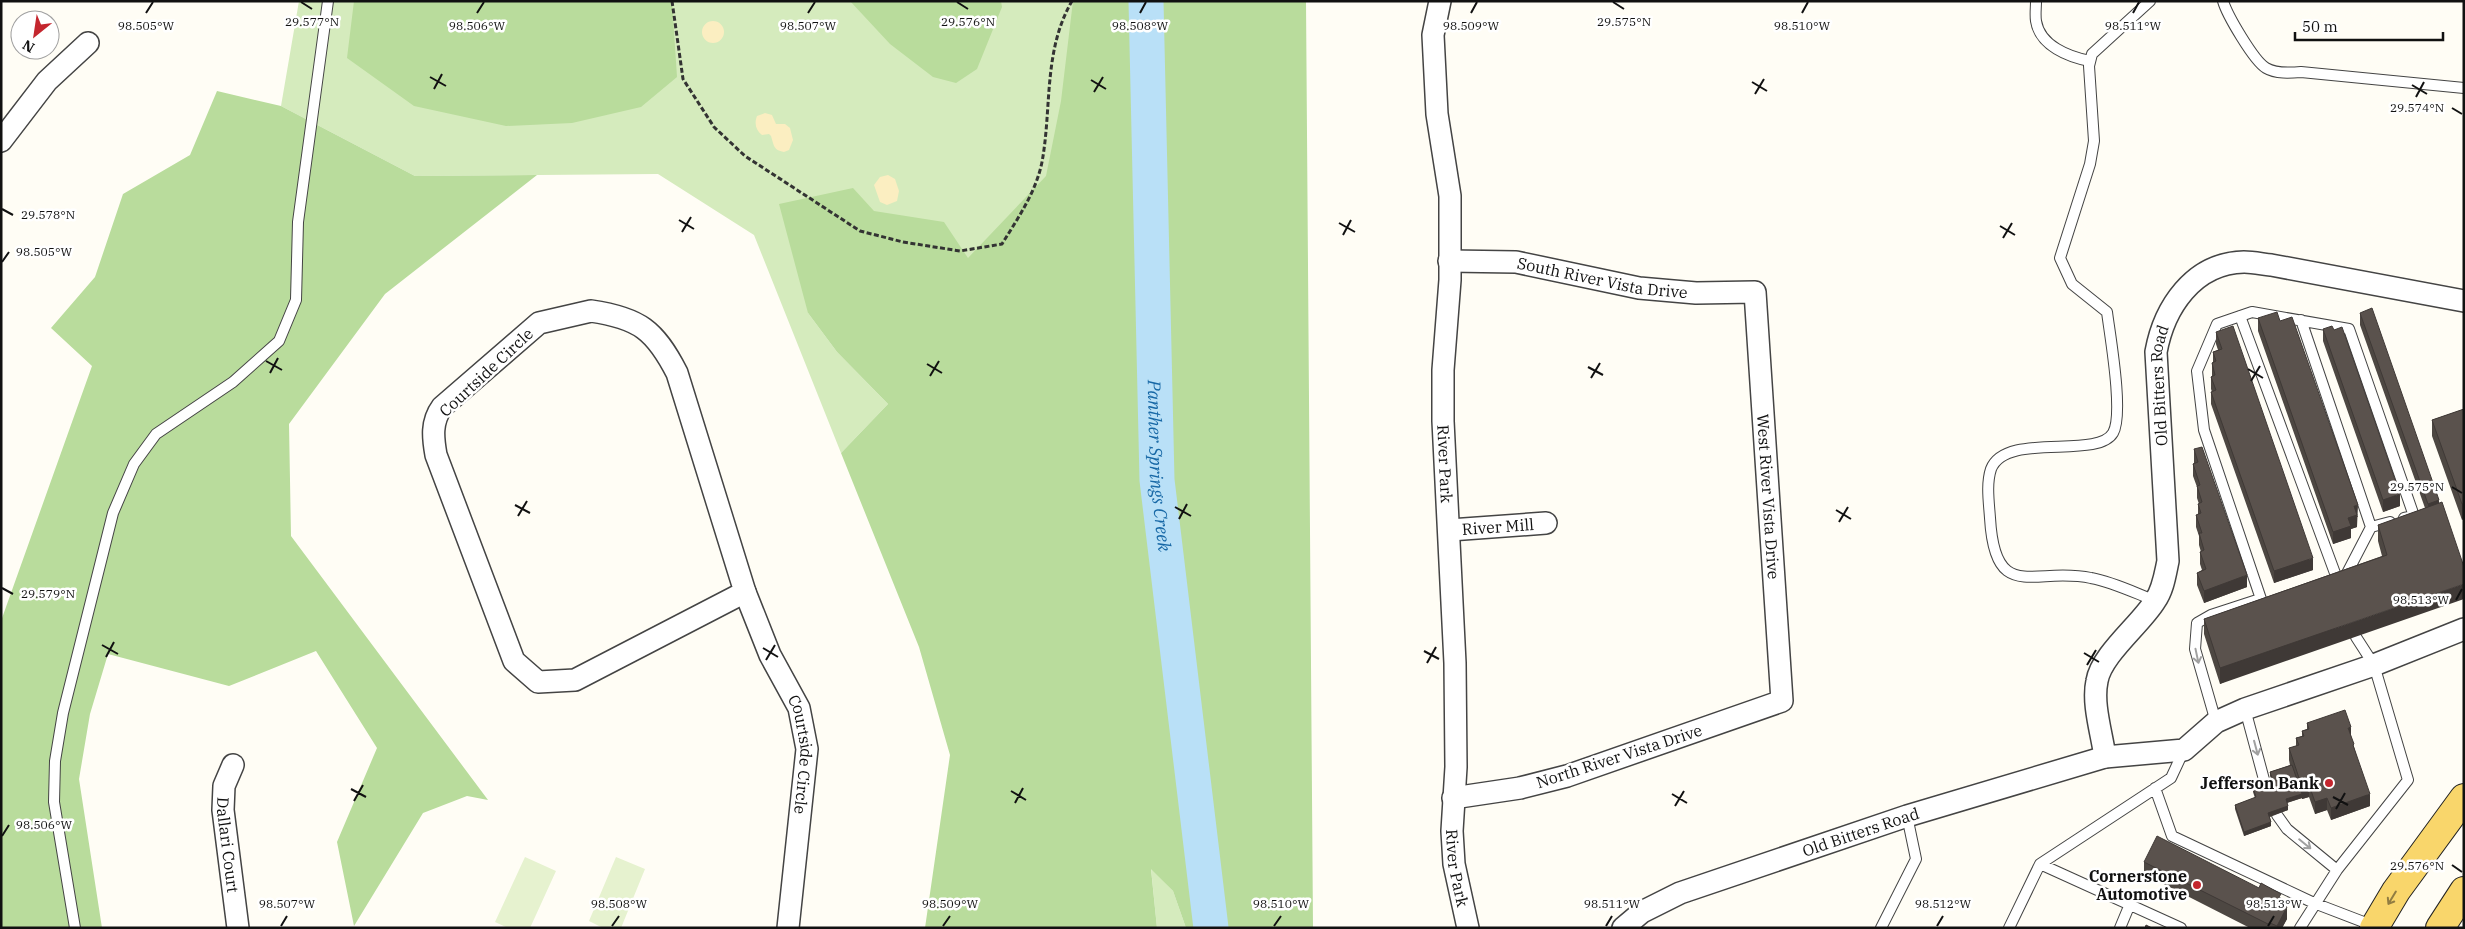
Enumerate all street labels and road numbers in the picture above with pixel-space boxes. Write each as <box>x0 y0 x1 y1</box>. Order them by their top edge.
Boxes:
street label: South River Vista Drive <box>1515 253 1688 302</box>
street label: Old Bitters Road <box>2146 322 2173 447</box>
street label: Courtside Circle <box>435 323 537 421</box>
street label: West River Vista Drive <box>1753 413 1784 580</box>
street label: River Park <box>1433 424 1457 504</box>
street label: River Mill <box>1461 514 1535 539</box>
street label: Courtside Circle <box>784 691 817 815</box>
street label: North River Vista Drive <box>1534 720 1704 792</box>
street label: Dallari Court <box>213 797 243 894</box>
street label: Old Bitters Road <box>1800 803 1922 861</box>
street label: River Park <box>1442 829 1473 909</box>

